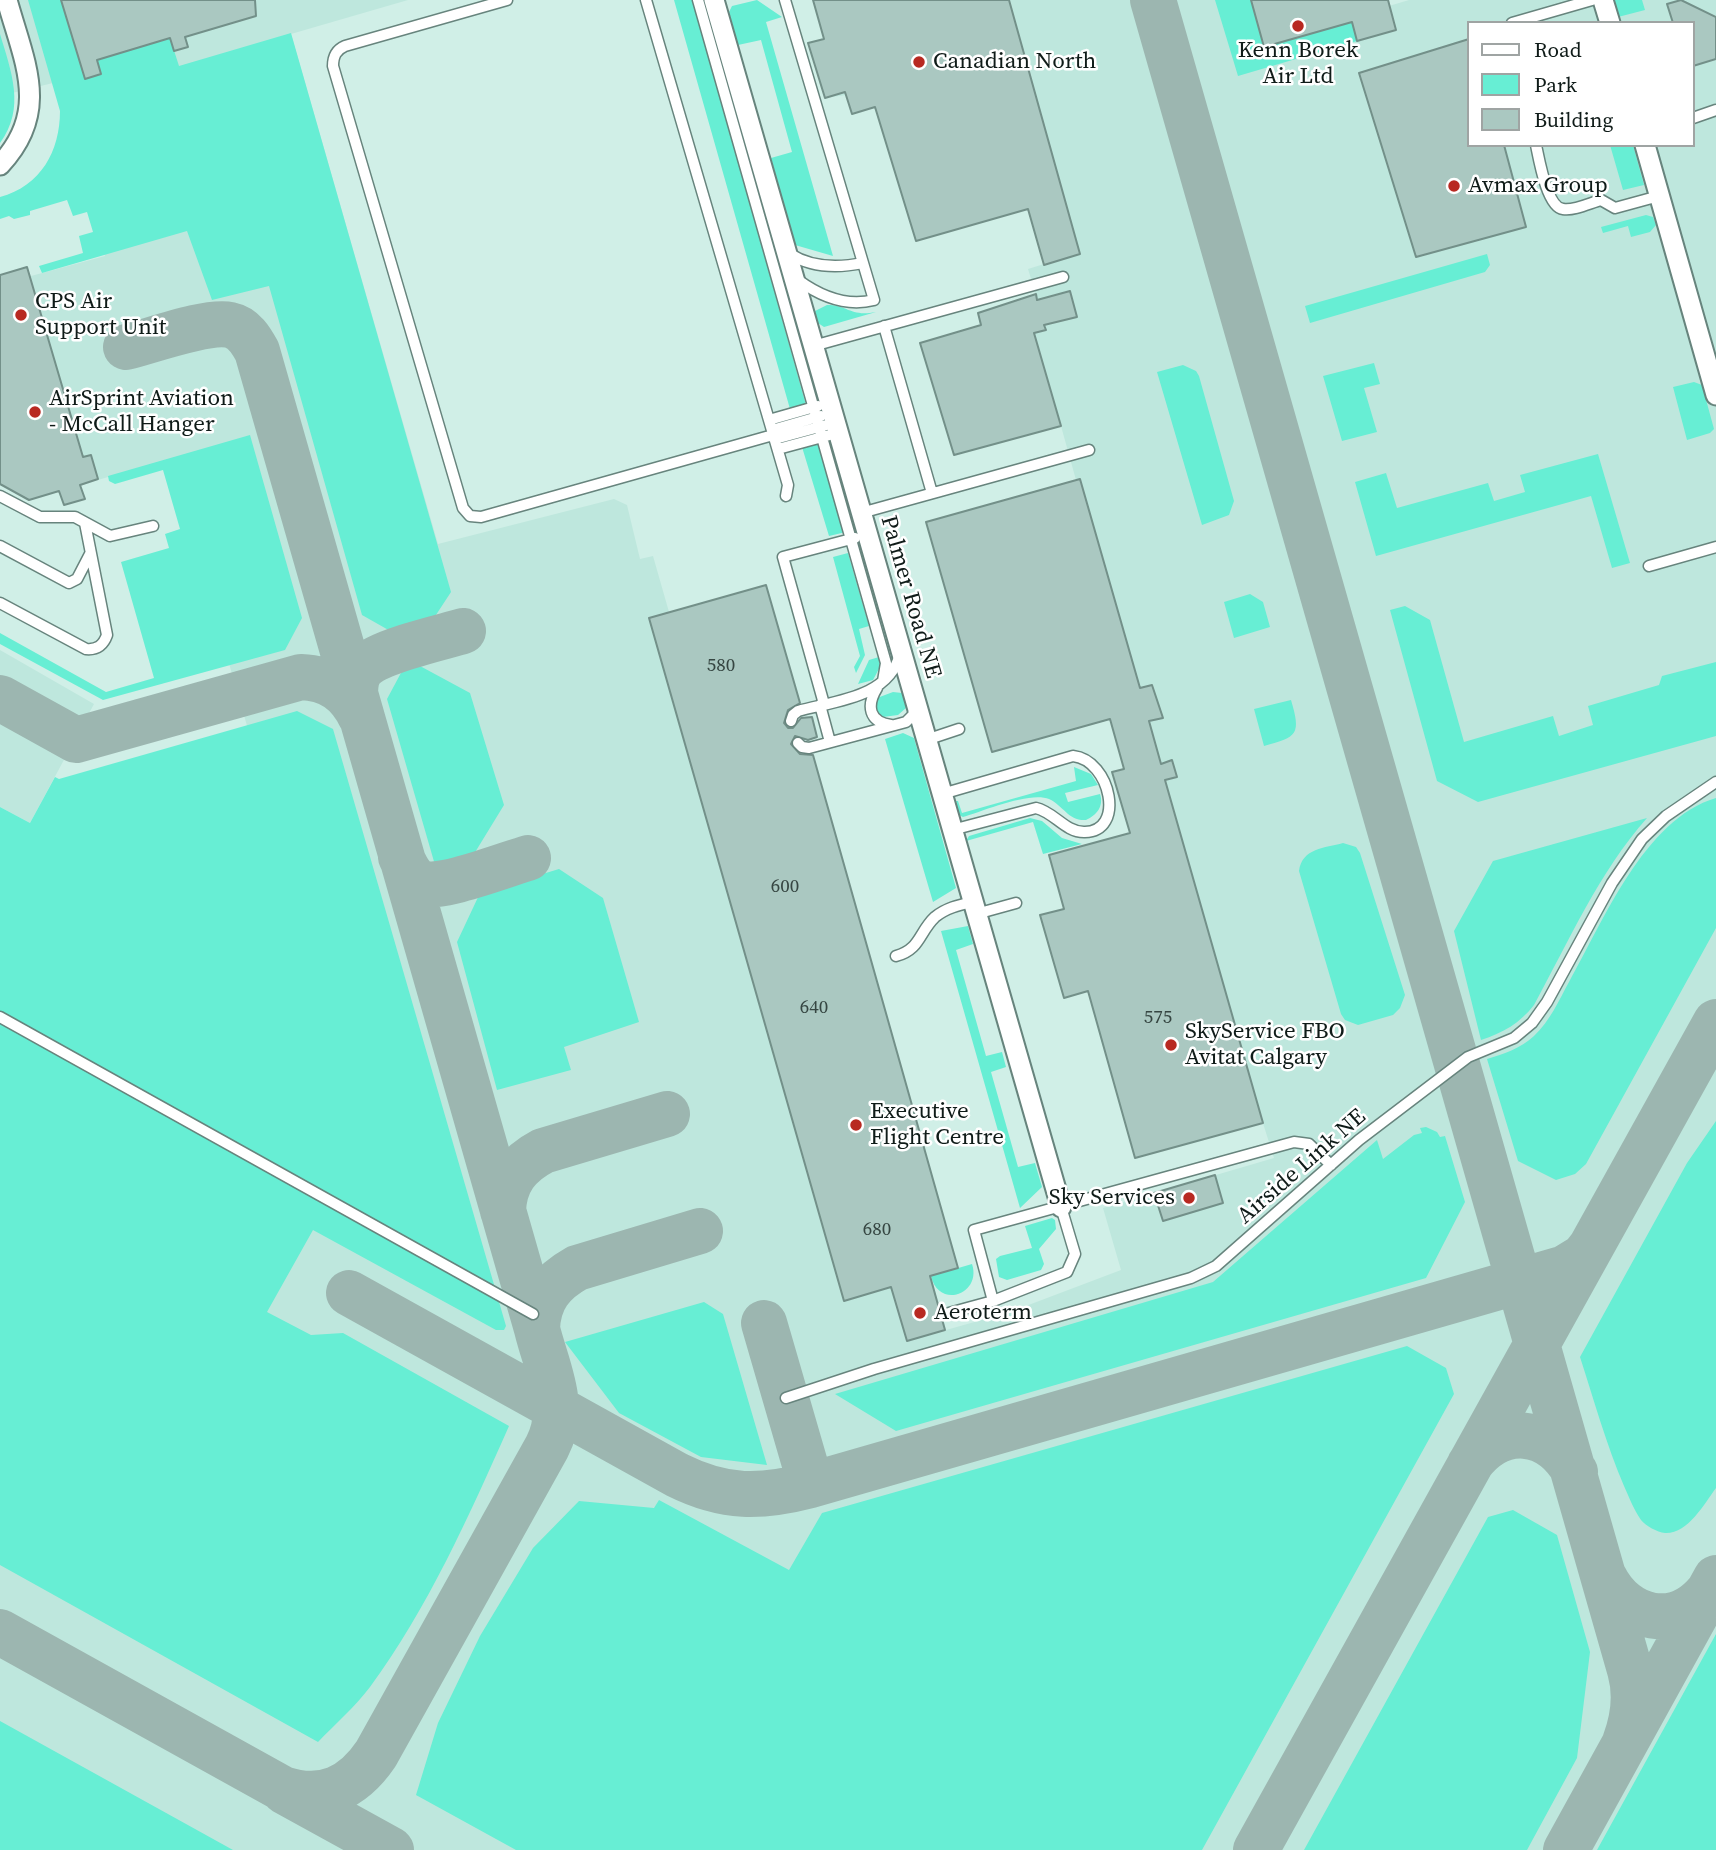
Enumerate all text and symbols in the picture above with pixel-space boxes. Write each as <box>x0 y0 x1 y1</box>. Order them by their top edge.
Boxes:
marker: Kenn Borek Air Ltd <box>1290 18 1306 34</box>
legend <box>1468 21 1695 147</box>
text: Road <box>1534 35 1582 64</box>
place label: Kenn Borek Air Ltd <box>1238 37 1358 91</box>
place label: Canadian North <box>933 48 1096 76</box>
marker: Canadian North <box>911 54 927 70</box>
text: Park <box>1534 70 1577 99</box>
text: Building <box>1534 105 1613 134</box>
place label: Avmax Group <box>1468 172 1608 200</box>
marker: Avmax Group <box>1446 178 1462 194</box>
place label: CPS Air Support Unit <box>35 288 166 342</box>
marker: CPS Air Support Unit <box>13 307 29 323</box>
place label: AirSprint Aviation - McCall Hanger <box>49 385 234 439</box>
marker: AirSprint Aviation - McCall Hanger <box>27 404 43 420</box>
street label: Palmer Road NE <box>874 513 946 681</box>
house number: 580 <box>707 655 735 677</box>
house number: 600 <box>771 876 799 898</box>
house number: 640 <box>800 997 828 1019</box>
house number: 575 <box>1144 1007 1172 1029</box>
place label: SkyService FBO Avitat Calgary <box>1185 1018 1345 1072</box>
marker: SkyService FBO Avitat Calgary <box>1163 1037 1179 1053</box>
place label: Executive Flight Centre <box>870 1098 1004 1152</box>
street label: Airside Link NE <box>1232 1104 1372 1230</box>
marker: Executive Flight Centre <box>848 1117 864 1133</box>
place label: Sky Services <box>1049 1184 1175 1212</box>
marker: Sky Services <box>1181 1190 1197 1206</box>
house number: 680 <box>863 1219 891 1241</box>
place label: Aeroterm <box>934 1299 1032 1327</box>
marker: Aeroterm <box>912 1305 928 1321</box>

